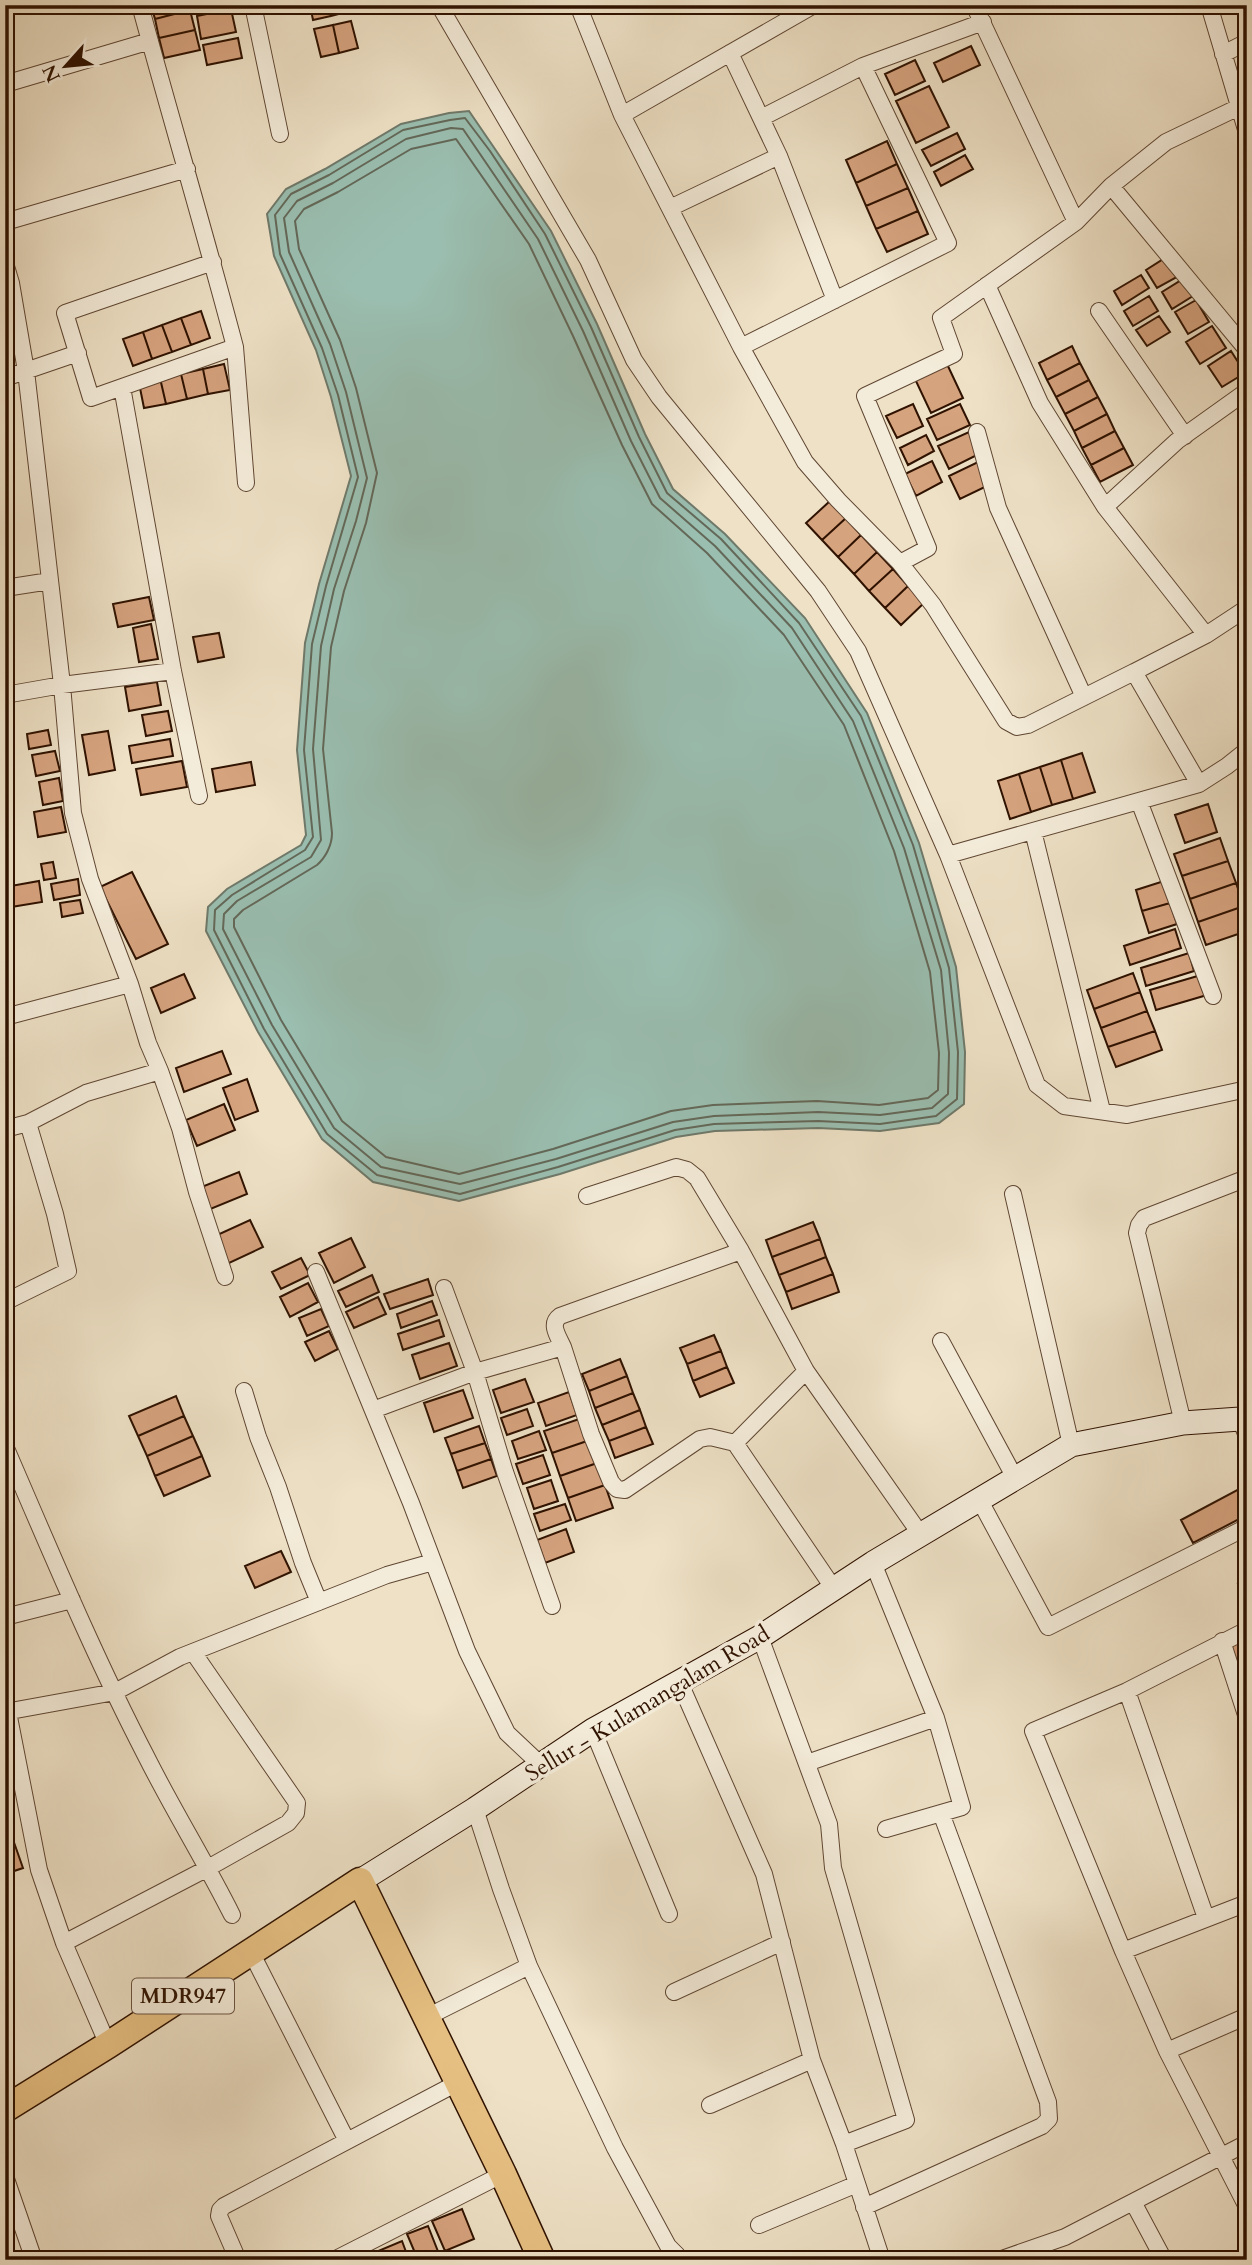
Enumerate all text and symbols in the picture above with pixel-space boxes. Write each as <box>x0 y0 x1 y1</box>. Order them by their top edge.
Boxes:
north arrow <box>32 32 102 102</box>
text: N <box>36 60 67 87</box>
street label: Sellur - Kulamangalam Road <box>519 1618 776 1789</box>
road number: MDR947 <box>132 1979 234 2014</box>

